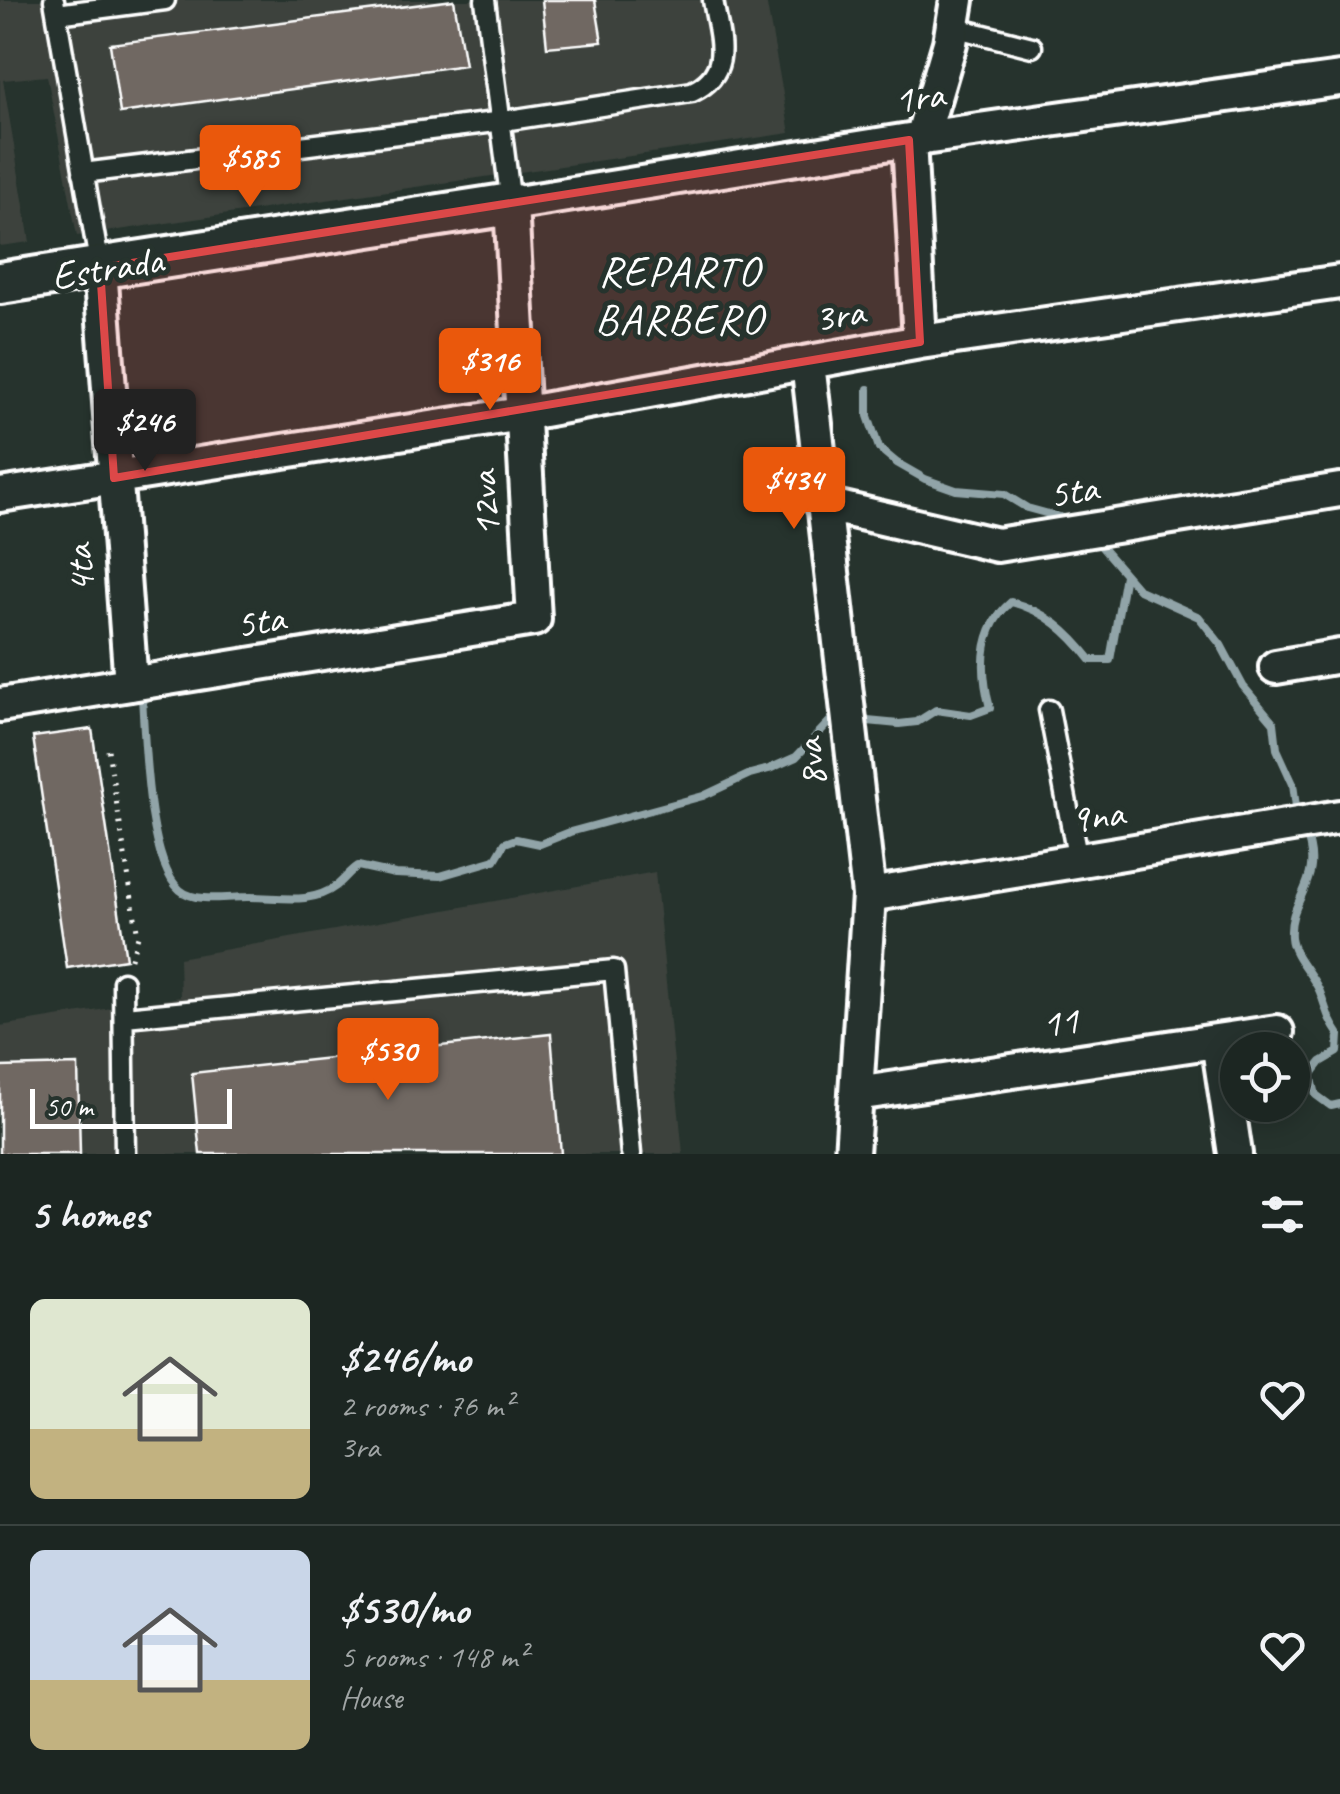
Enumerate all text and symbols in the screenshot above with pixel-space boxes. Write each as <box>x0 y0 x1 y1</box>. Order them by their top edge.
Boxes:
street label: 1ra <box>891 68 950 125</box>
pin: $585 <box>191 125 309 210</box>
text: $585 <box>222 137 278 178</box>
street label: Estrada <box>48 234 169 301</box>
district label: REPARTO BARBERO <box>595 245 766 346</box>
street label: 3ra <box>810 286 870 344</box>
pin: $316 <box>431 328 549 413</box>
text: $316 <box>461 340 519 381</box>
pin: $246 <box>86 389 204 474</box>
text: $246 <box>116 401 174 442</box>
pin: $434 <box>735 447 853 532</box>
text: $434 <box>765 459 823 500</box>
street label: 5ta <box>1045 462 1104 519</box>
street label: 12va <box>458 467 512 539</box>
street label: 4ta <box>53 540 107 595</box>
street label: 5ta <box>232 592 291 649</box>
street label: 8va <box>783 733 839 790</box>
street label: 9na <box>1067 787 1130 845</box>
street label: 11 <box>1039 994 1083 1049</box>
pin: $530 <box>329 1018 447 1103</box>
text: $530 <box>359 1030 417 1071</box>
map controls <box>1220 1032 1310 1122</box>
button: locate <box>1220 1032 1310 1122</box>
scale bar <box>30 1084 232 1128</box>
text: 50 m <box>45 1089 93 1124</box>
icon: filters <box>1255 1187 1310 1242</box>
text: 5 homes <box>30 1188 148 1241</box>
text: $246/mo <box>340 1332 470 1385</box>
icon: home <box>110 1339 230 1459</box>
icon: heart <box>1255 1372 1310 1427</box>
text: 2 rooms · 76 m² <box>340 1385 513 1426</box>
text: 3ra <box>340 1426 380 1467</box>
text: $530/mo <box>340 1583 469 1636</box>
icon: home <box>110 1590 230 1710</box>
icon: heart <box>1255 1623 1310 1678</box>
text: 5 rooms · 148 m² <box>340 1636 527 1677</box>
text: House <box>340 1677 402 1718</box>

